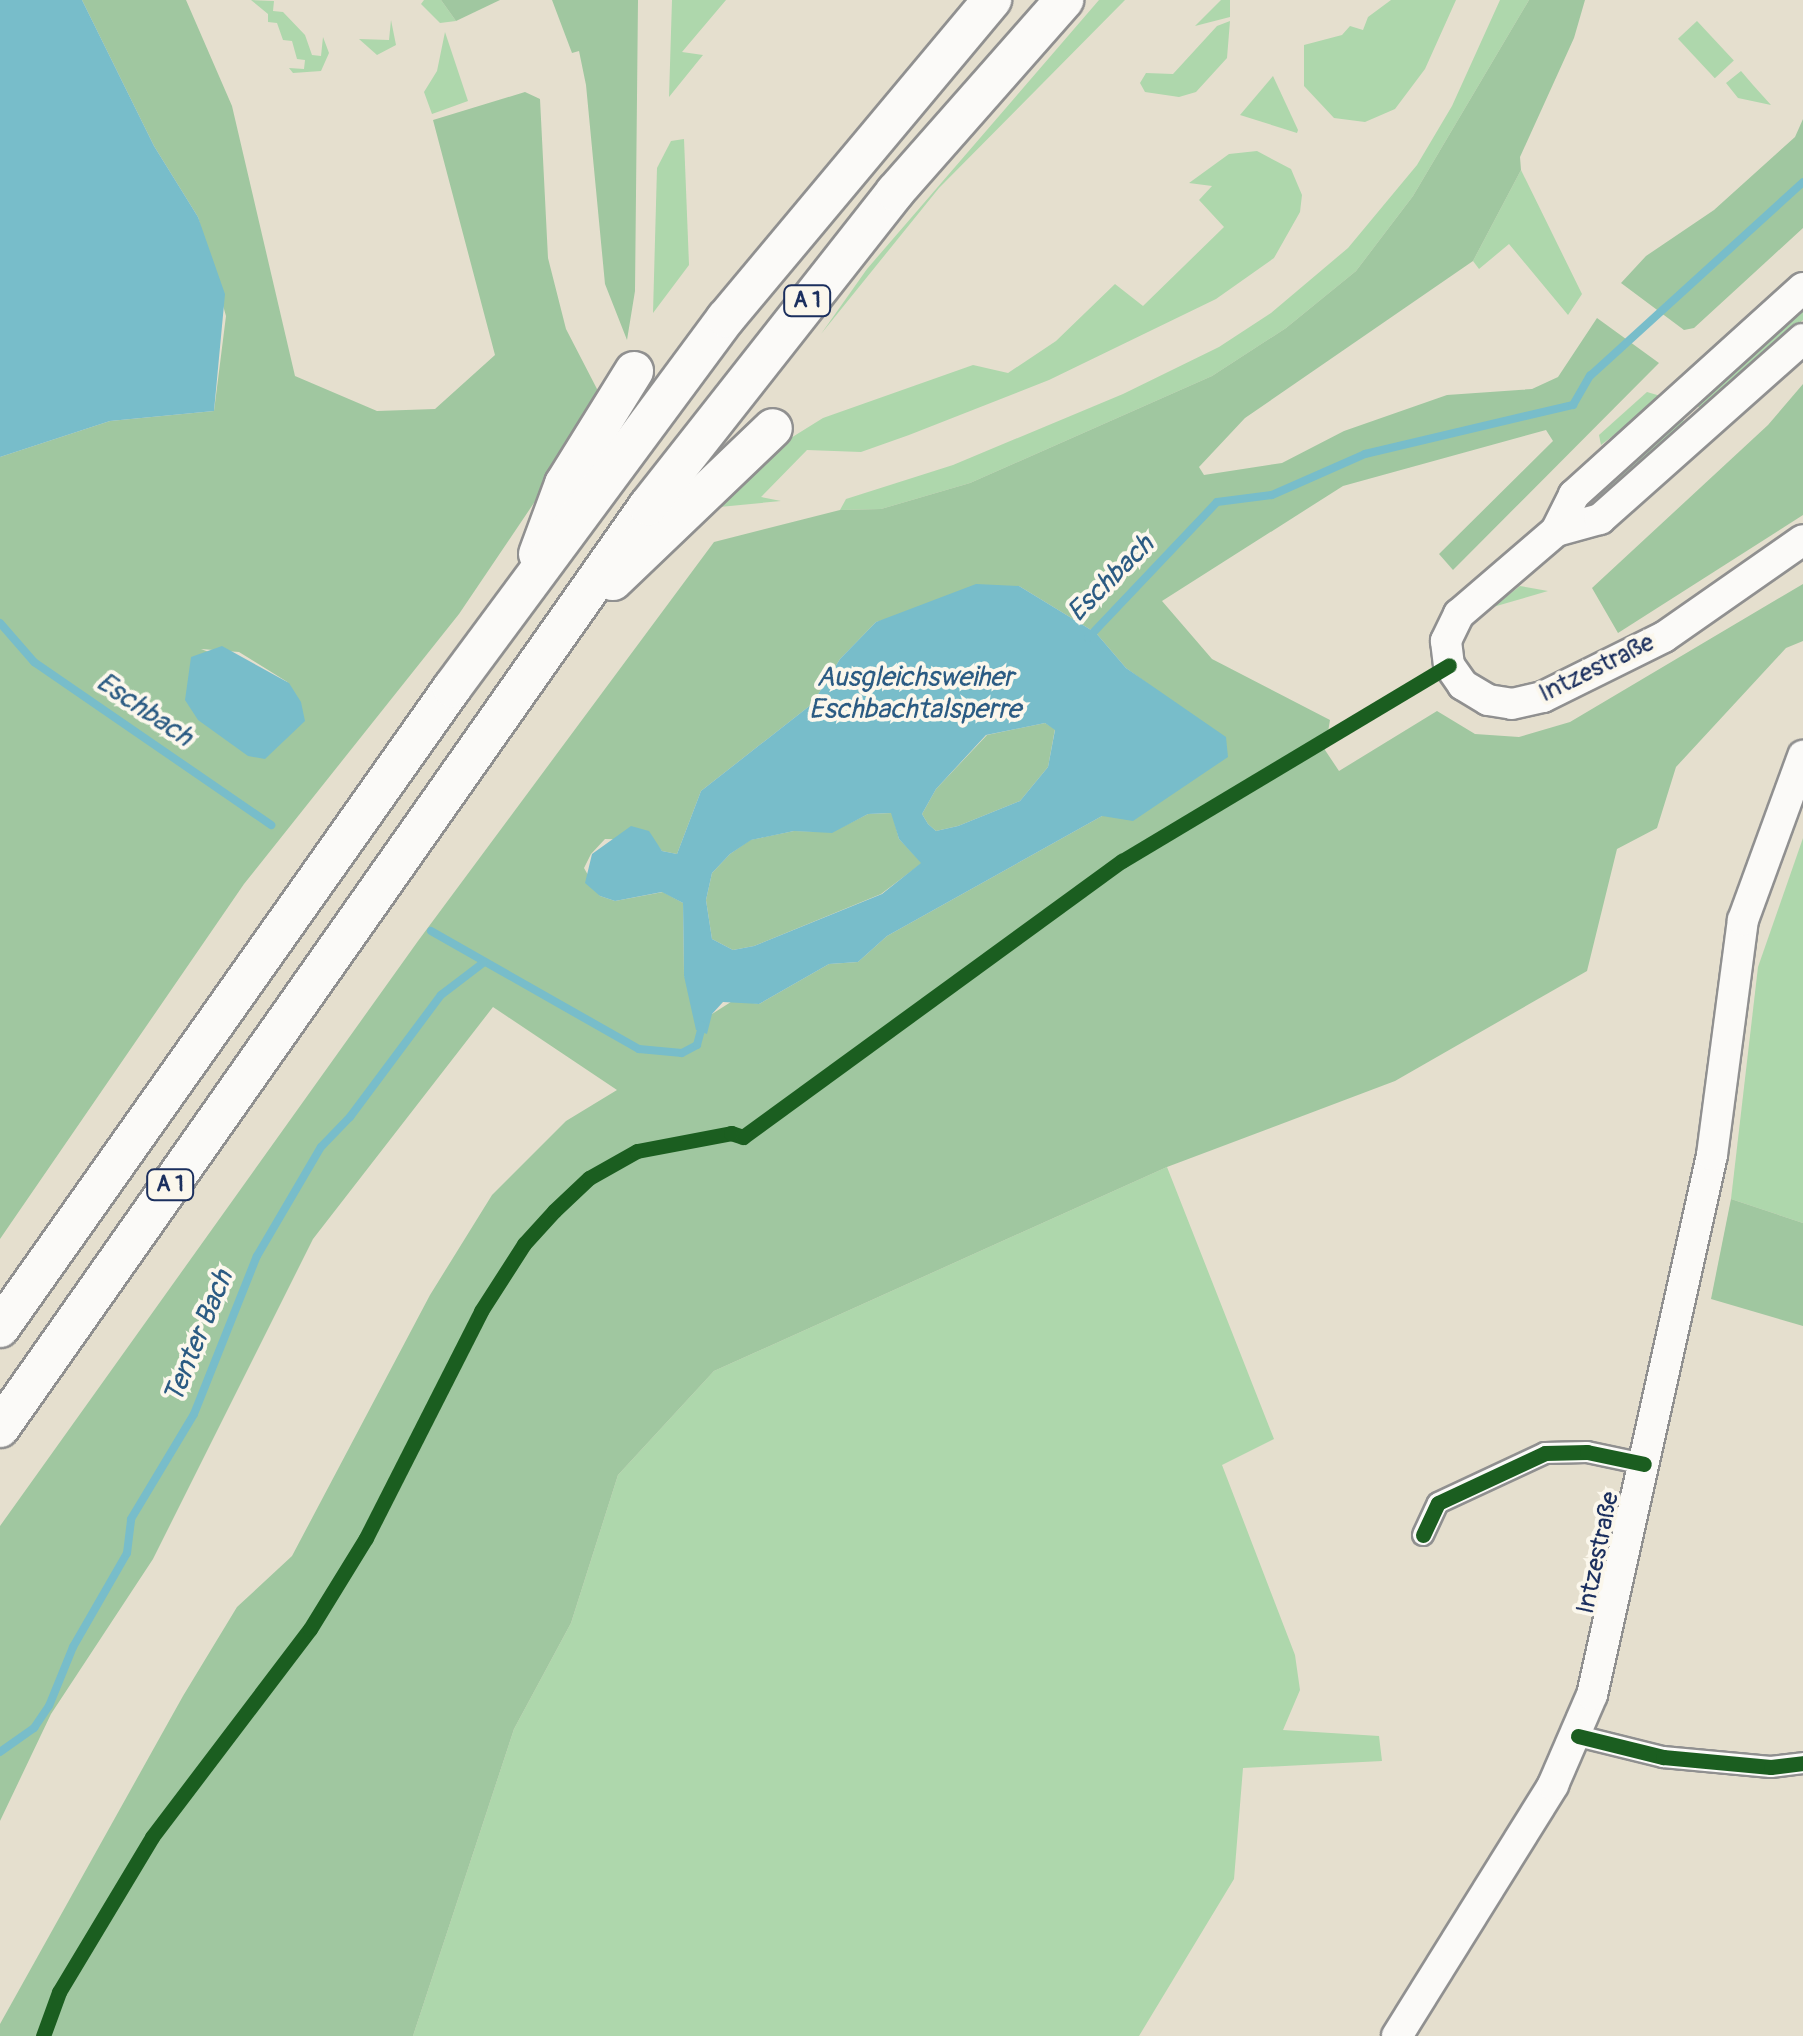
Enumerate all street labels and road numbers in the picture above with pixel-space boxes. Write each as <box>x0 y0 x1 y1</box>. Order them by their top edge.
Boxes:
road number: A 1 <box>782 284 832 318</box>
street label: Intzestraße <box>1535 628 1659 710</box>
road number: A 1 <box>145 1168 195 1202</box>
street label: Intzestraße <box>1571 1489 1627 1617</box>

